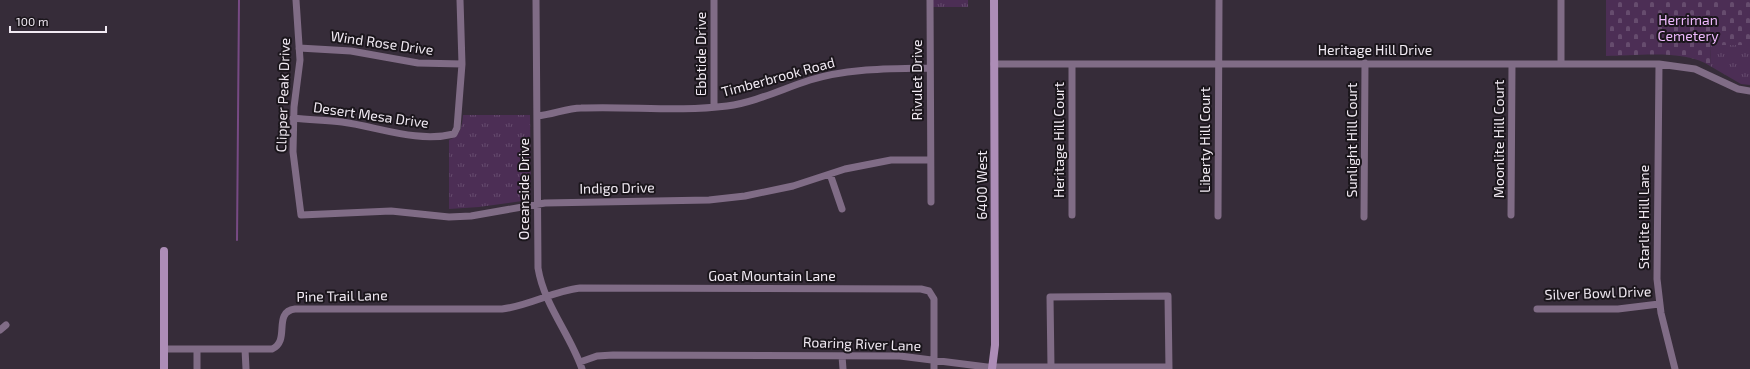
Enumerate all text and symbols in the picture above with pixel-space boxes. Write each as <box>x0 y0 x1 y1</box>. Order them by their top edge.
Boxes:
scale bar <box>10 8 106 34</box>
park label: Herriman Cemetery <box>1657 11 1719 44</box>
street label: Ebbtide Drive <box>692 12 709 96</box>
text: 100 m <box>16 14 48 28</box>
street label: Wind Rose Drive <box>330 27 435 58</box>
street label: Clipper Peak Drive <box>272 37 293 153</box>
street label: Rivulet Drive <box>908 40 925 120</box>
street label: Heritage Hill Drive <box>1318 41 1432 58</box>
street label: Timberbrook Road <box>719 53 836 100</box>
street label: Moonlite Hill Court <box>1490 80 1507 198</box>
street label: Heritage Hill Court <box>1050 82 1067 198</box>
street label: Sunlight Hill Court <box>1343 83 1360 197</box>
street label: Liberty Hill Court <box>1196 87 1213 193</box>
street label: Desert Mesa Drive <box>312 98 430 131</box>
street label: Oceanside Drive <box>515 138 532 240</box>
street label: 6400 West <box>973 150 990 220</box>
street label: Starlite Hill Lane <box>1635 165 1652 269</box>
street label: Indigo Drive <box>579 178 655 197</box>
street label: Goat Mountain Lane <box>708 267 836 284</box>
street label: Silver Bowl Drive <box>1544 282 1652 303</box>
street label: Pine Trail Lane <box>296 286 388 305</box>
street label: Roaring River Lane <box>803 333 921 354</box>

